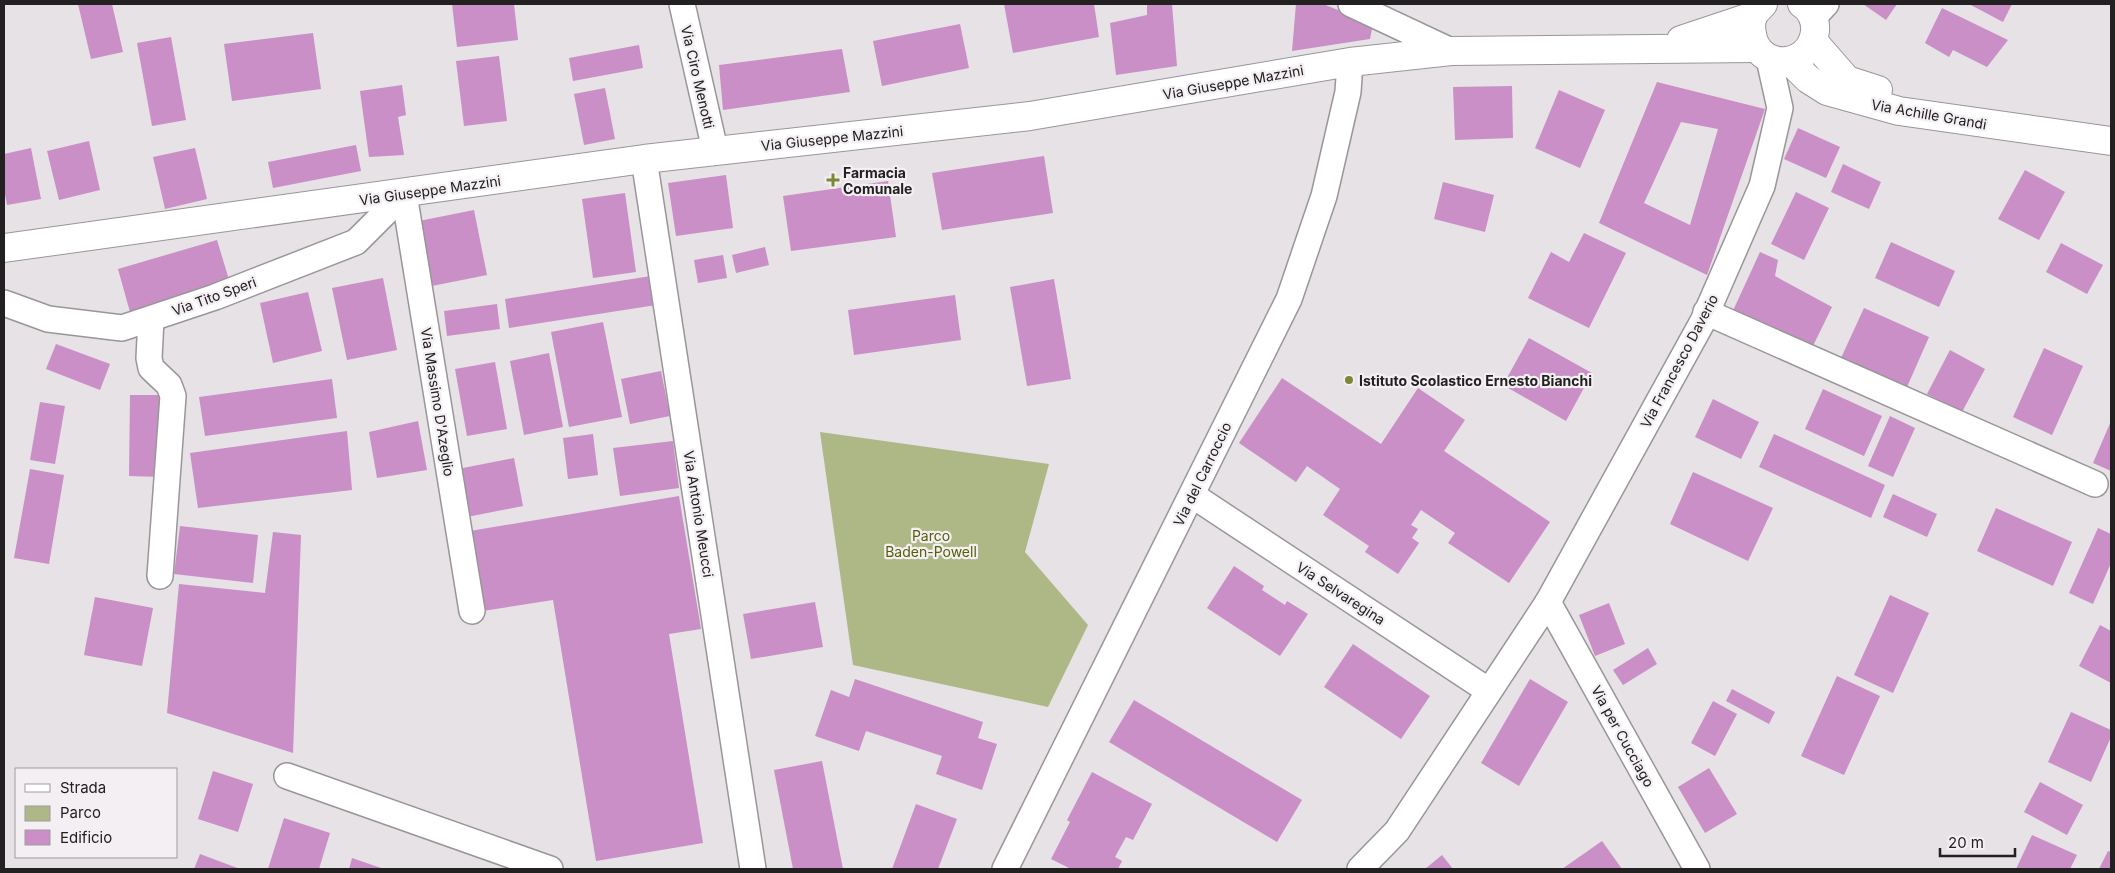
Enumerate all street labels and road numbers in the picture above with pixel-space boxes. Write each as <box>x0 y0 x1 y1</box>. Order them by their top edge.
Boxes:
street label: Via Ciro Menotti <box>678 24 718 130</box>
street label: Via Giuseppe Mazzini <box>1161 61 1305 103</box>
street label: Via Achille Grandi <box>1870 95 1988 133</box>
street label: Via Giuseppe Mazzini <box>760 122 904 154</box>
street label: Via Giuseppe Mazzini <box>358 172 502 208</box>
street label: Via Tito Speri <box>169 273 259 319</box>
street label: Via Francesco Daverio <box>1637 291 1721 431</box>
street label: Via Massimo D'Azeglio <box>418 326 458 478</box>
street label: Via del Carroccio <box>1169 419 1235 529</box>
street label: Via Antonio Meucci <box>681 449 717 579</box>
street label: Via Selvaregina <box>1293 558 1389 628</box>
street label: Via per Cucciago <box>1588 682 1658 790</box>

